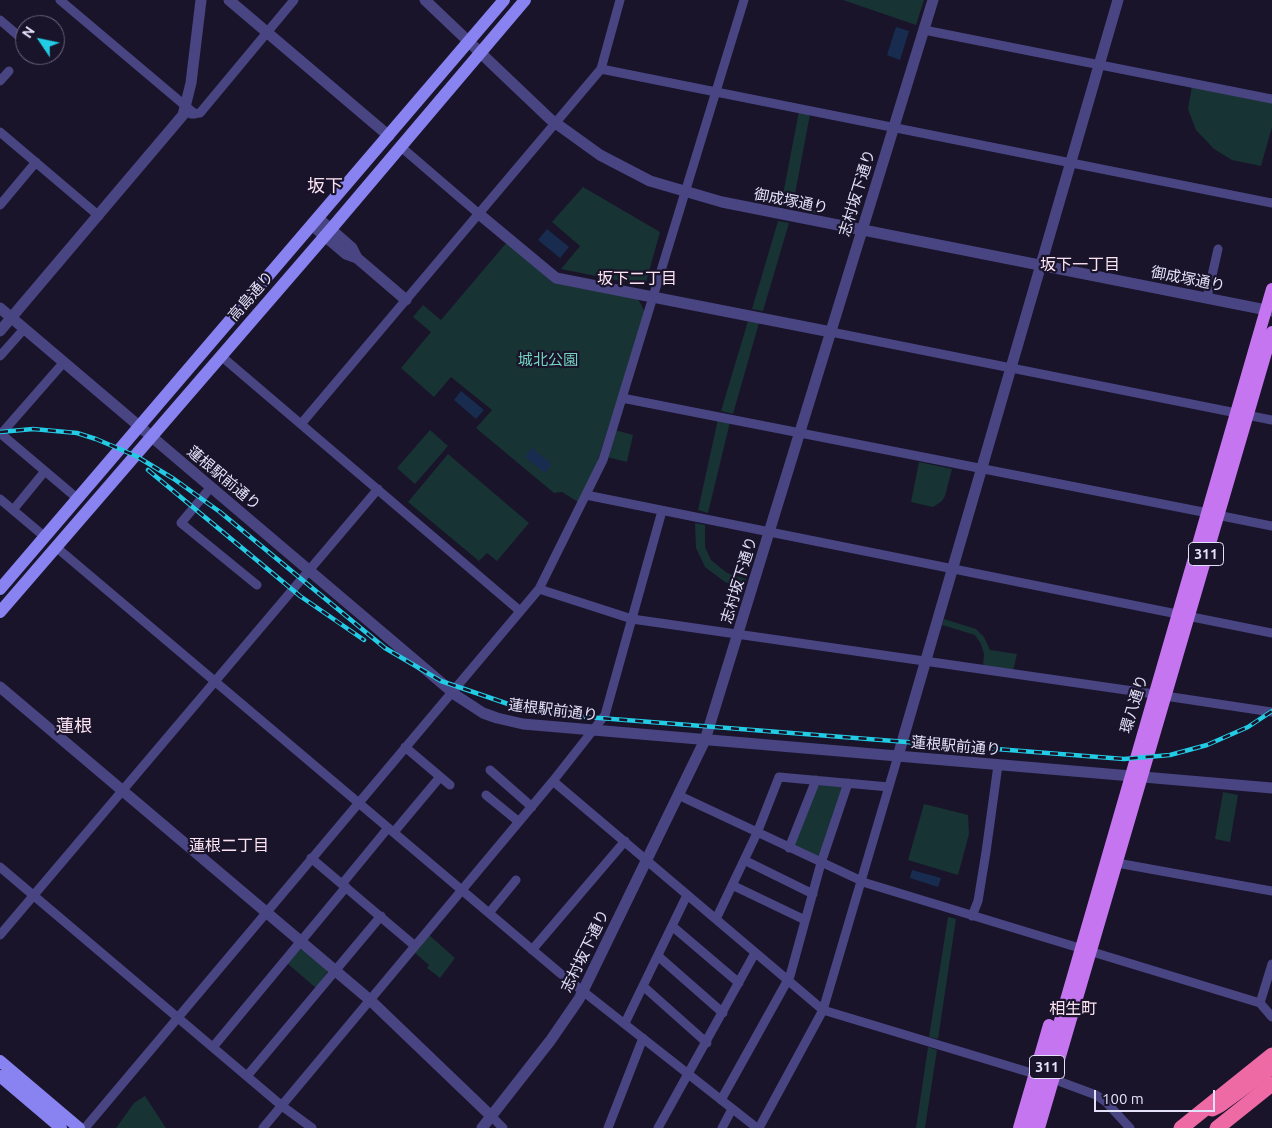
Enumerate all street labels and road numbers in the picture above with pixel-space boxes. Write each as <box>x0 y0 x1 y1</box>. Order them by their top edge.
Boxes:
street label: 志村坂下通り <box>835 147 879 239</box>
street label: 御成塚通り <box>752 185 830 217</box>
street label: 御成塚通り <box>1149 263 1227 295</box>
street label: 高島通り <box>225 267 277 325</box>
street label: 蓮根駅前通り <box>184 442 264 514</box>
street label: 志村坂下通り <box>717 534 761 626</box>
road number: 311 <box>1188 542 1224 566</box>
street label: 環八通り <box>1117 673 1151 735</box>
street label: 蓮根駅前通り <box>507 696 599 724</box>
street label: 蓮根駅前通り <box>910 733 1002 759</box>
street label: 志村坂下通り <box>557 907 613 995</box>
road number: 311 <box>1030 1056 1064 1078</box>

